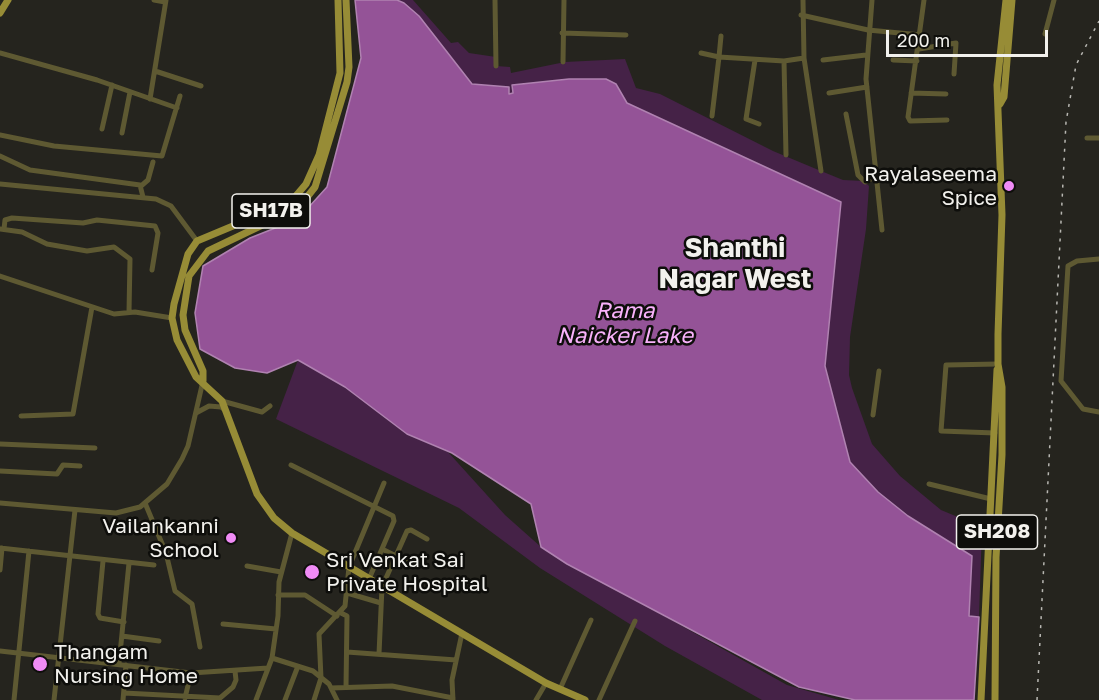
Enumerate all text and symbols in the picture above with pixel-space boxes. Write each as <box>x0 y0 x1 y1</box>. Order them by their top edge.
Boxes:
scale bar <box>889 18 1051 56</box>
text: 200 m <box>897 29 950 51</box>
place label: Rayalaseema Spice <box>864 161 997 211</box>
marker: Rayalaseema Spice <box>1002 179 1016 193</box>
road number: SH17B <box>232 194 310 228</box>
district label: Shanthi Nagar West <box>658 232 812 295</box>
water label: Rama Naicker Lake <box>557 298 693 350</box>
place label: Vailankanni School <box>102 513 219 563</box>
road number: SH208 <box>956 515 1038 549</box>
marker: Vailankanni School <box>224 531 238 545</box>
place label: Sri Venkat Sai Private Hospital <box>326 547 487 597</box>
marker: Sri Venkat Sai Private Hospital <box>303 563 321 581</box>
place label: Thangam Nursing Home <box>54 639 198 689</box>
marker: Thangam Nursing Home <box>31 655 49 673</box>

